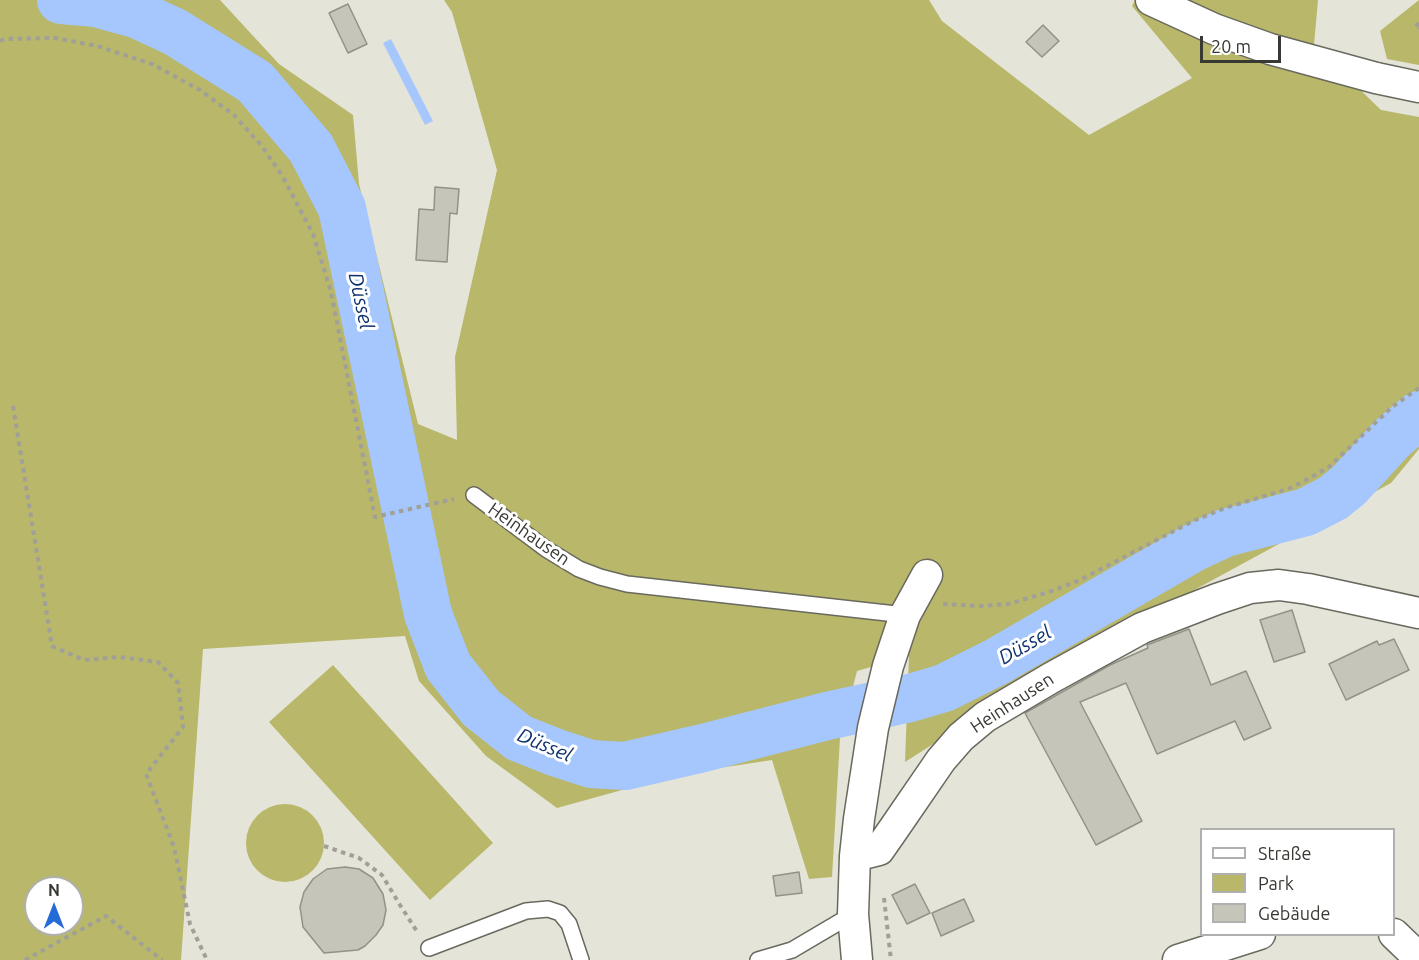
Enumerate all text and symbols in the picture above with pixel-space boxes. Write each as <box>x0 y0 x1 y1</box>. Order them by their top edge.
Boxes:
scale bar <box>1203 24 1284 62</box>
text: 20 m <box>1211 36 1251 56</box>
water label: Düssel <box>343 270 379 332</box>
street label: Heinhausen <box>484 498 574 570</box>
water label: Düssel <box>994 620 1056 670</box>
street label: Heinhausen <box>966 668 1058 738</box>
water label: Düssel <box>514 723 576 767</box>
legend <box>1200 828 1395 936</box>
text: Straße <box>1258 843 1311 863</box>
text: Park <box>1258 873 1294 893</box>
north arrow <box>24 876 84 936</box>
text: N <box>48 881 60 899</box>
text: Gebäude <box>1258 903 1330 923</box>

